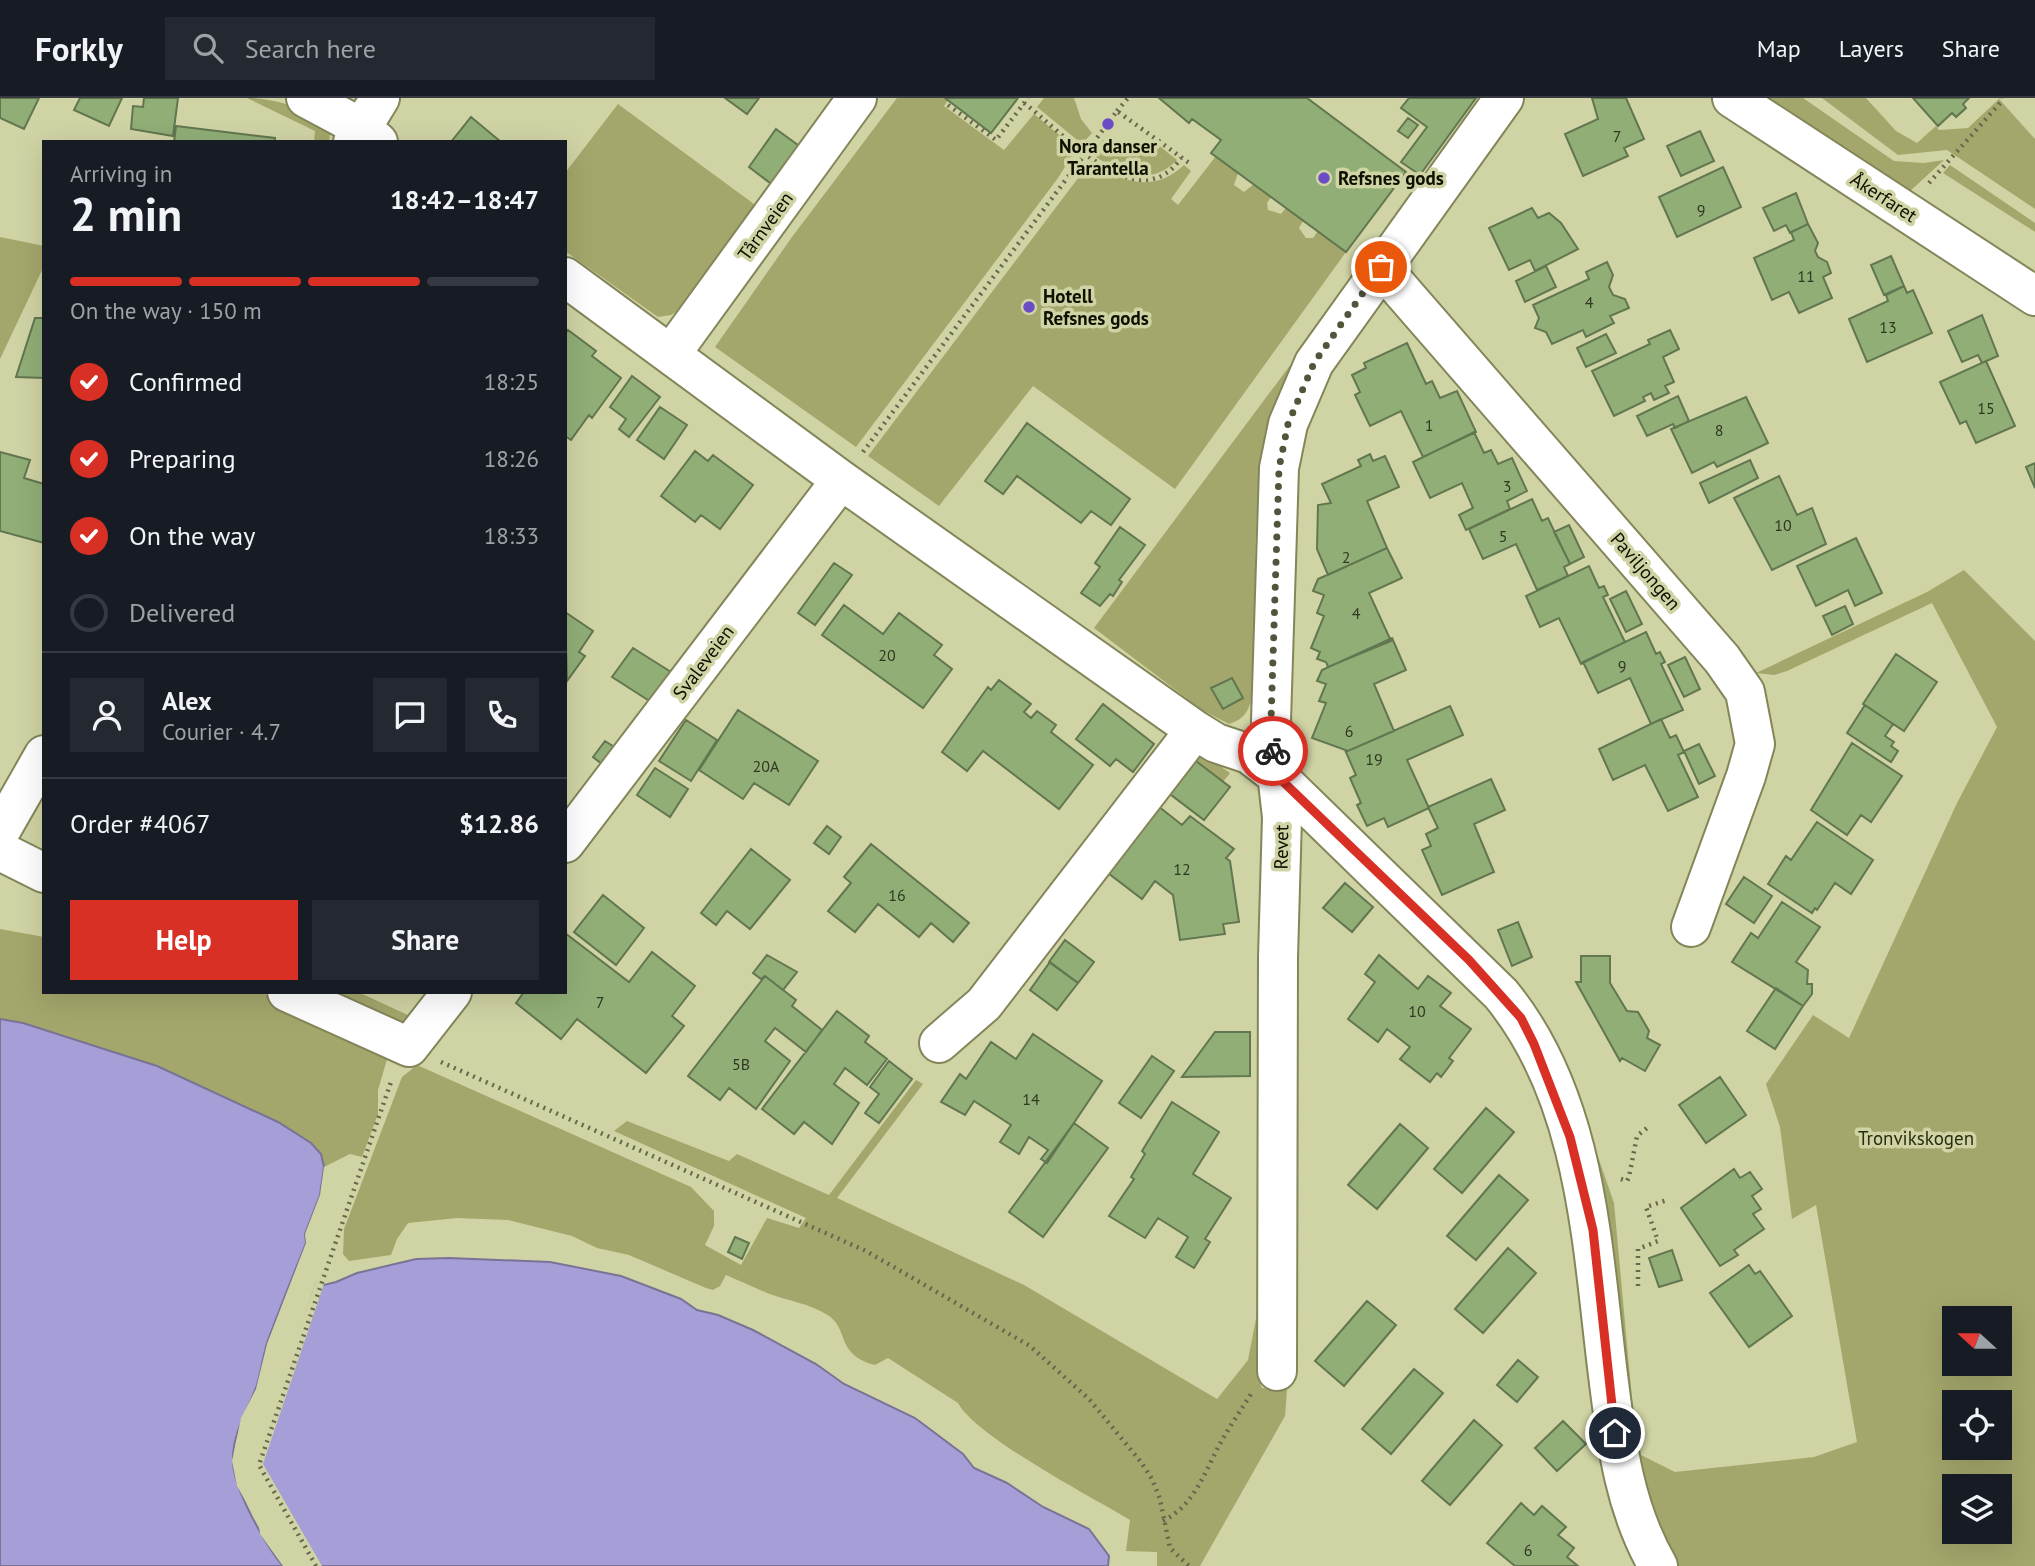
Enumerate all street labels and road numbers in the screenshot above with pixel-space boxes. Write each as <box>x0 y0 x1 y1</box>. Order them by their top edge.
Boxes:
street label: Åkerfaret <box>1846 167 1922 228</box>
street label: Tårnveien <box>732 187 798 265</box>
street label: Paviljongen <box>1606 527 1686 615</box>
street label: Svaleveien <box>667 620 739 704</box>
street label: Revet <box>1269 824 1293 870</box>

